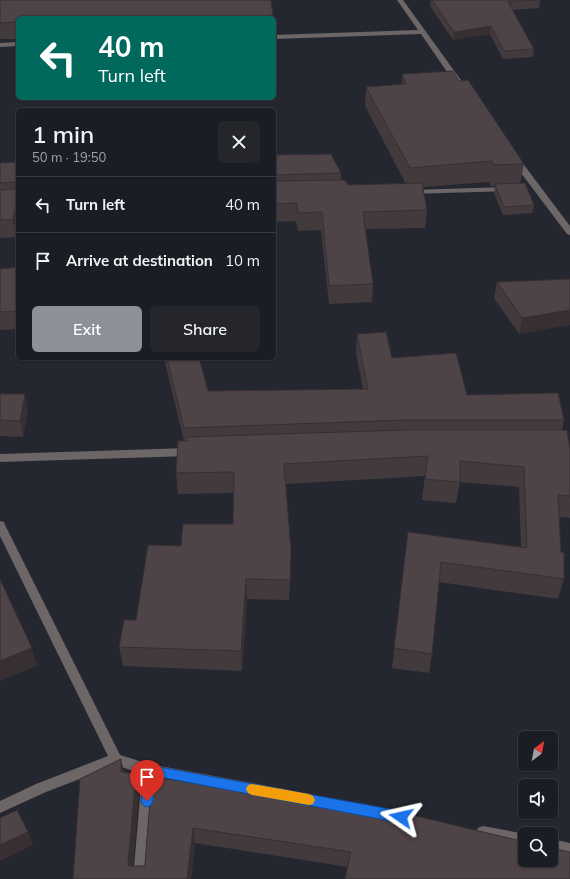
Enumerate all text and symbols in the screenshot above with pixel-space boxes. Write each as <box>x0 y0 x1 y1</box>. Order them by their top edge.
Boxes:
text: 40 m <box>98 29 164 64</box>
icon: left <box>32 32 84 84</box>
text: Turn left <box>98 64 166 87</box>
text: 1 min <box>32 119 94 149</box>
button: close <box>218 121 260 163</box>
text: 50 m · 19:50 <box>32 149 106 165</box>
icon: left <box>32 194 54 216</box>
text: Turn left <box>66 195 125 214</box>
text: 40 m <box>225 195 260 214</box>
icon: arrive <box>32 250 54 272</box>
text: Arrive at destination <box>66 251 213 270</box>
text: 10 m <box>225 251 260 270</box>
button: Exit <box>32 306 142 352</box>
button: Share <box>150 306 260 352</box>
north arrow <box>518 731 558 771</box>
map controls <box>518 731 558 867</box>
pin <box>130 760 164 801</box>
icon: arrive <box>136 766 158 788</box>
button: sound <box>518 779 558 819</box>
position arrow <box>380 796 422 838</box>
button: search <box>518 827 558 867</box>

